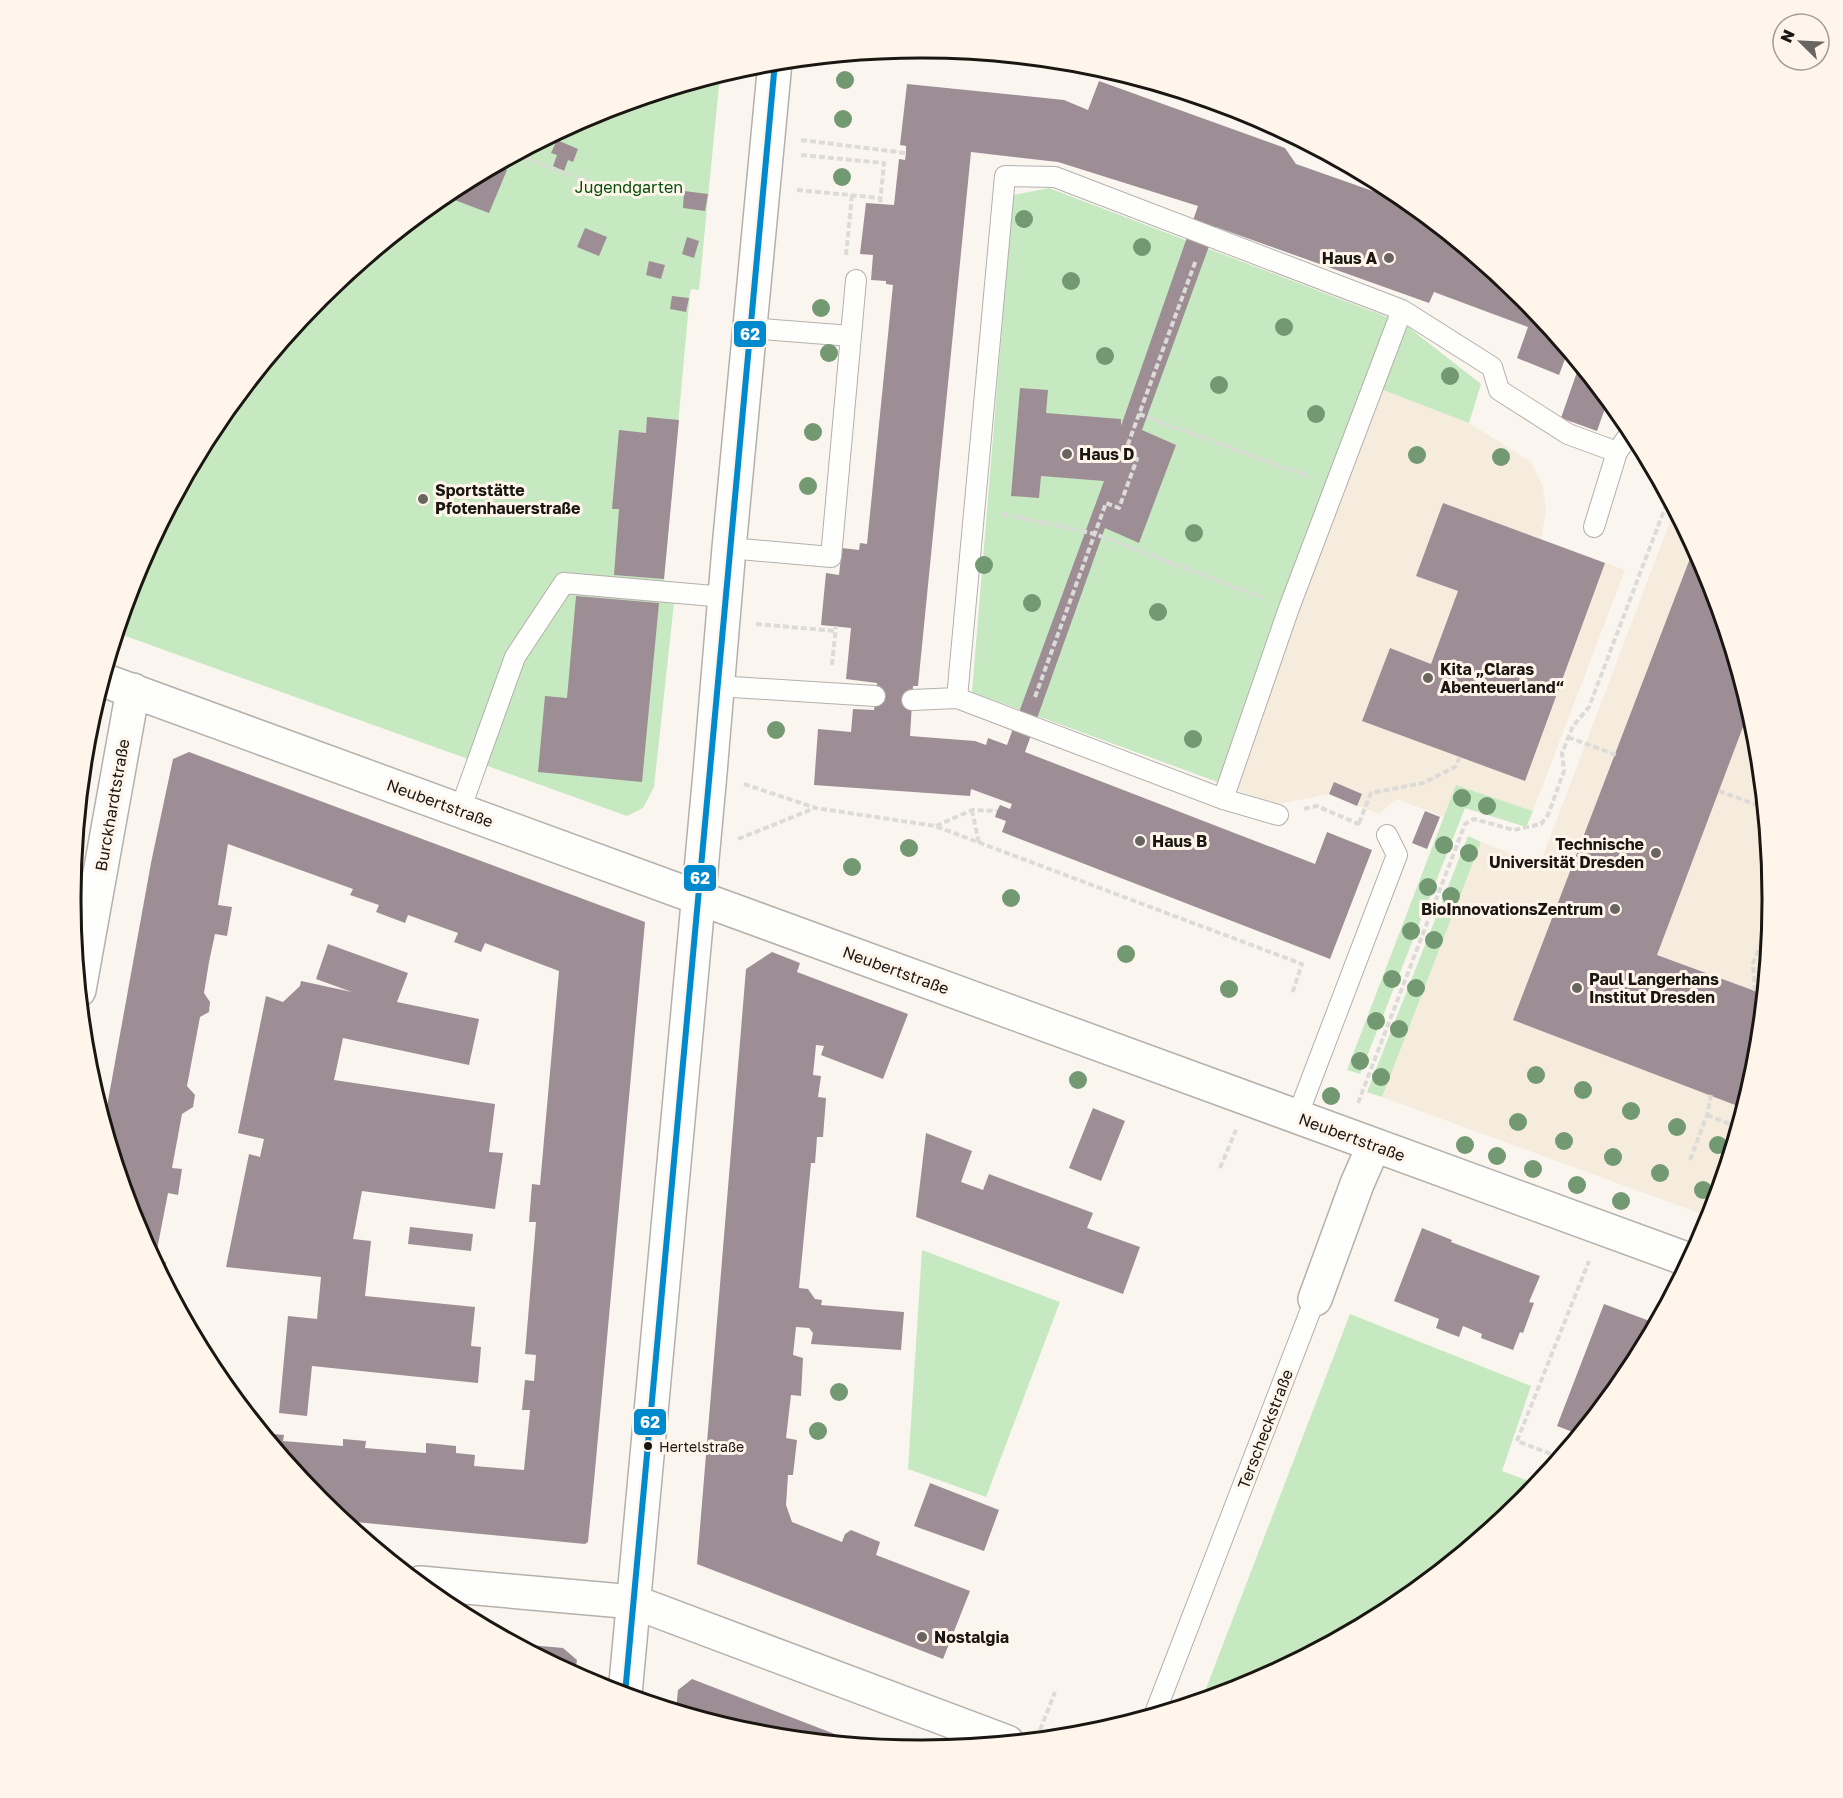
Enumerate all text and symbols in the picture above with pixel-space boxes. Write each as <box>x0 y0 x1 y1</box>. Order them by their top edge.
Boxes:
north arrow <box>1771 12 1831 72</box>
text: N <box>1776 26 1799 46</box>
park label: Jugendgarten <box>575 177 683 197</box>
place label: Haus A <box>1322 248 1378 268</box>
marker: Haus A <box>1382 251 1396 265</box>
line badge: 62 <box>733 320 767 348</box>
text: 62 <box>740 324 760 344</box>
place label: Haus D <box>1079 444 1134 464</box>
marker: Haus D <box>1060 447 1074 461</box>
place label: Sportstätte Pfotenhauerstraße <box>435 480 580 518</box>
marker: Sportstätte Pfotenhauerstraße <box>416 492 430 506</box>
place label: Kita „Claras Abenteuerland“ <box>1440 659 1564 697</box>
marker: Kita „Claras Abenteuerland“ <box>1421 671 1435 685</box>
street label: Burckhardtstraße <box>91 737 133 873</box>
street label: Neubertstraße <box>384 774 496 832</box>
place label: Haus B <box>1152 831 1207 851</box>
marker: Haus B <box>1133 834 1147 848</box>
place label: Technische Universität Dresden <box>1489 834 1644 872</box>
marker: Technische Universität Dresden <box>1649 846 1663 860</box>
line badge: 62 <box>683 864 717 892</box>
text: 62 <box>690 868 710 888</box>
place label: BioInnovationsZentrum <box>1421 899 1603 919</box>
marker: BioInnovationsZentrum <box>1608 902 1622 916</box>
street label: Neubertstraße <box>840 941 952 999</box>
place label: Paul Langerhans Institut Dresden <box>1589 969 1719 1007</box>
marker: Paul Langerhans Institut Dresden <box>1570 981 1584 995</box>
street label: Neubertstraße <box>1296 1108 1408 1166</box>
street label: Terscheckstraße <box>1233 1366 1297 1492</box>
line badge: 62 <box>633 1408 667 1436</box>
text: 62 <box>640 1412 660 1432</box>
place label: Hertelstraße <box>659 1438 744 1455</box>
marker: Hertelstraße <box>642 1440 654 1452</box>
place label: Nostalgia <box>934 1627 1009 1647</box>
marker: Nostalgia <box>915 1630 929 1644</box>

